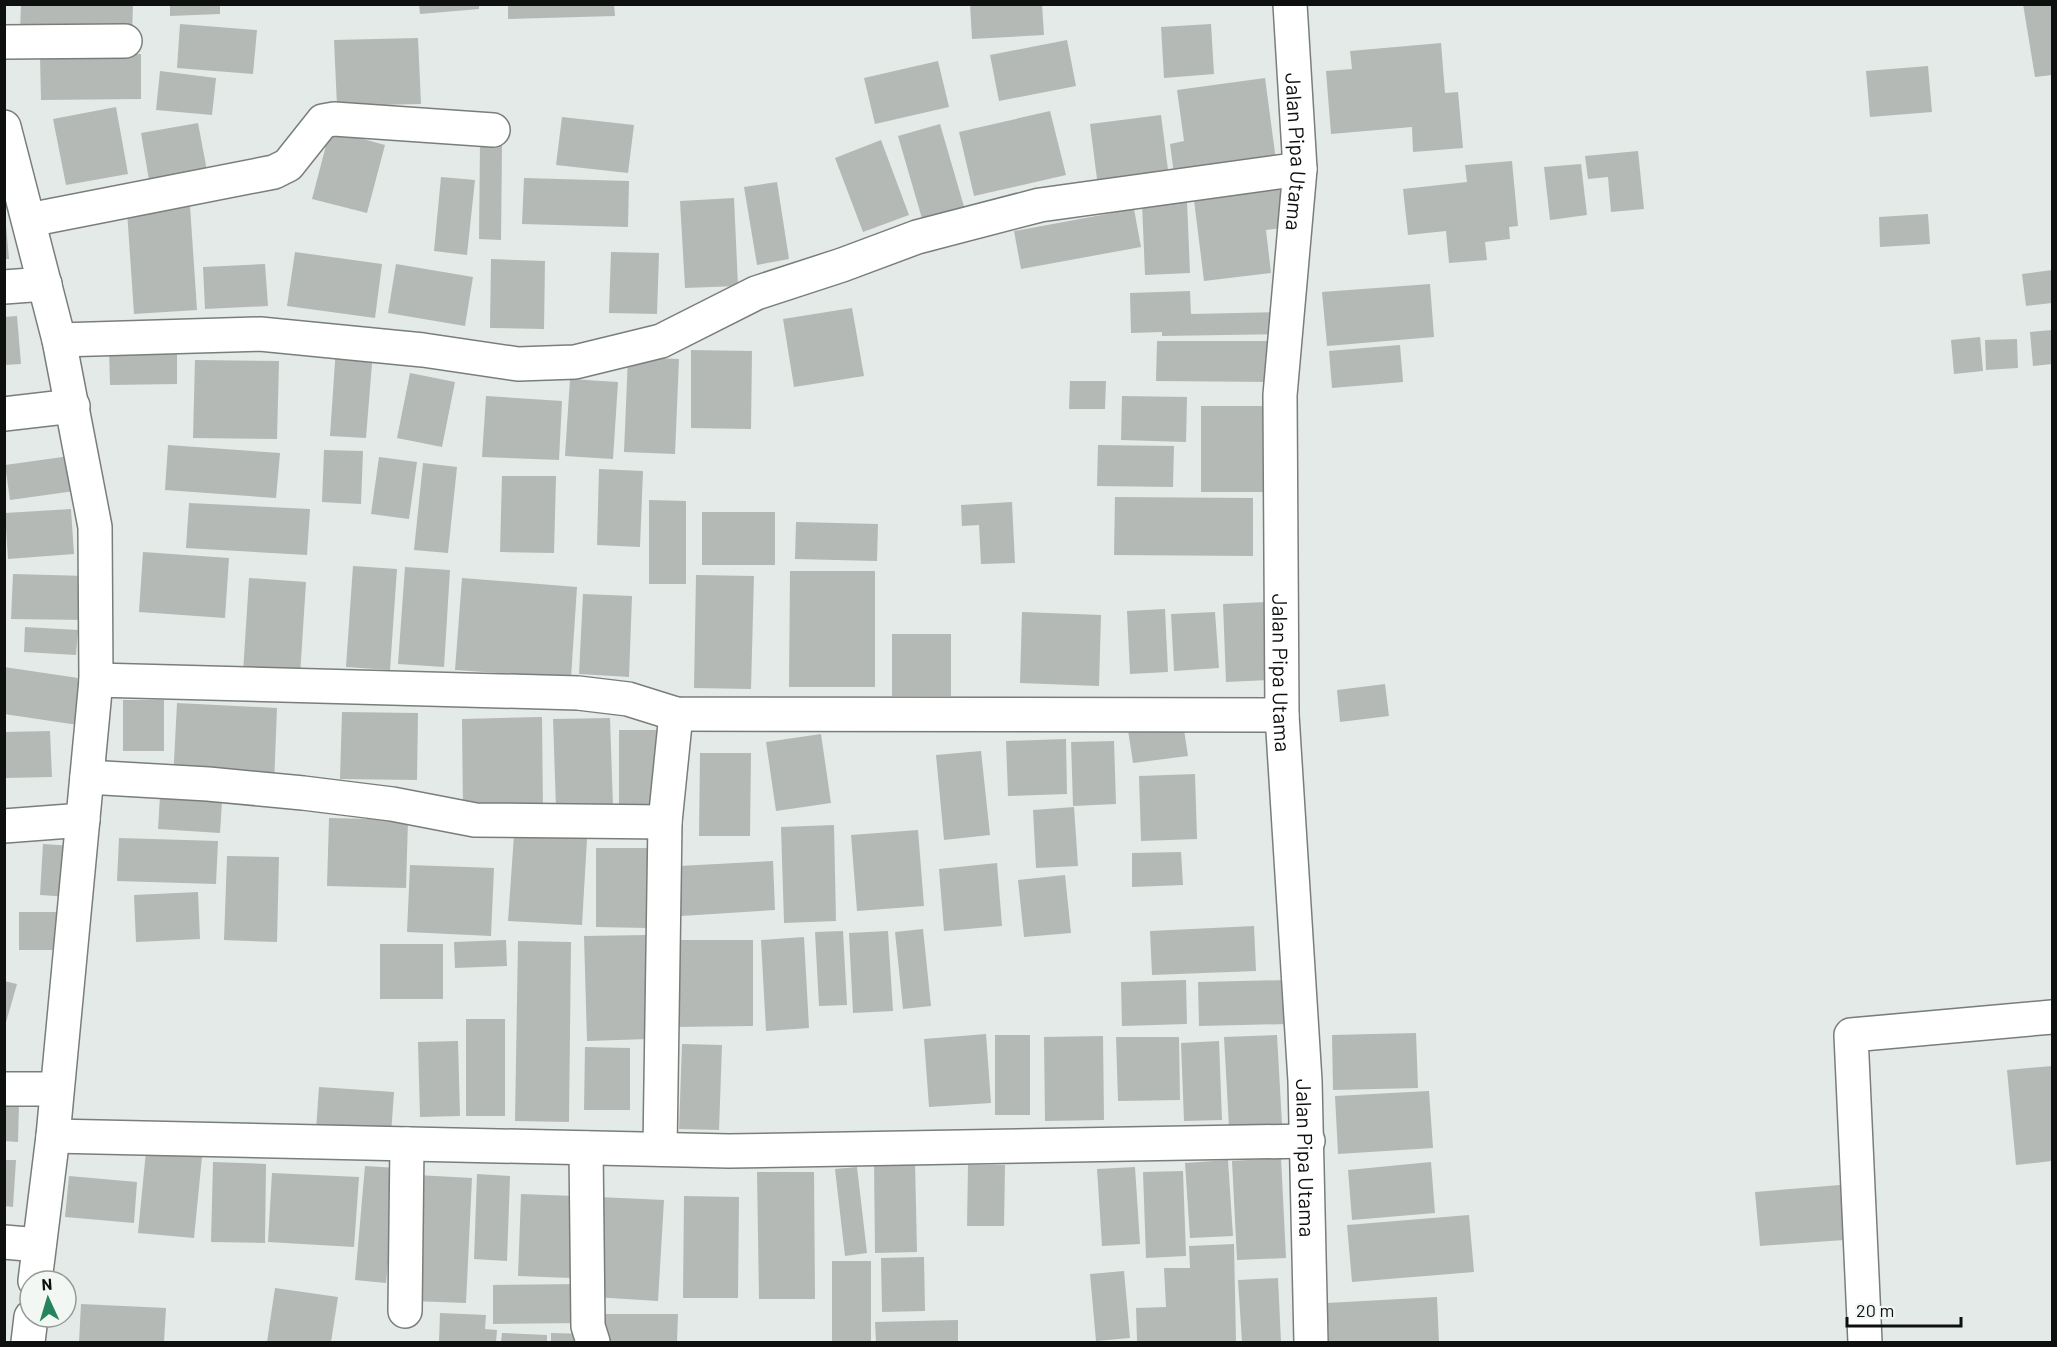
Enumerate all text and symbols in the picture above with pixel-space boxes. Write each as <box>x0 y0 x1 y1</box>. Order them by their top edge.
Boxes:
street label: Jalan Pipa Utama <box>1282 72 1313 232</box>
street label: Jalan Pipa Utama <box>1269 594 1297 753</box>
street label: Jalan Pipa Utama <box>1292 1079 1321 1238</box>
north arrow <box>18 1269 78 1329</box>
text: N <box>41 1274 53 1293</box>
scale bar <box>1847 1290 1961 1328</box>
text: 20 m <box>1856 1299 1894 1321</box>

